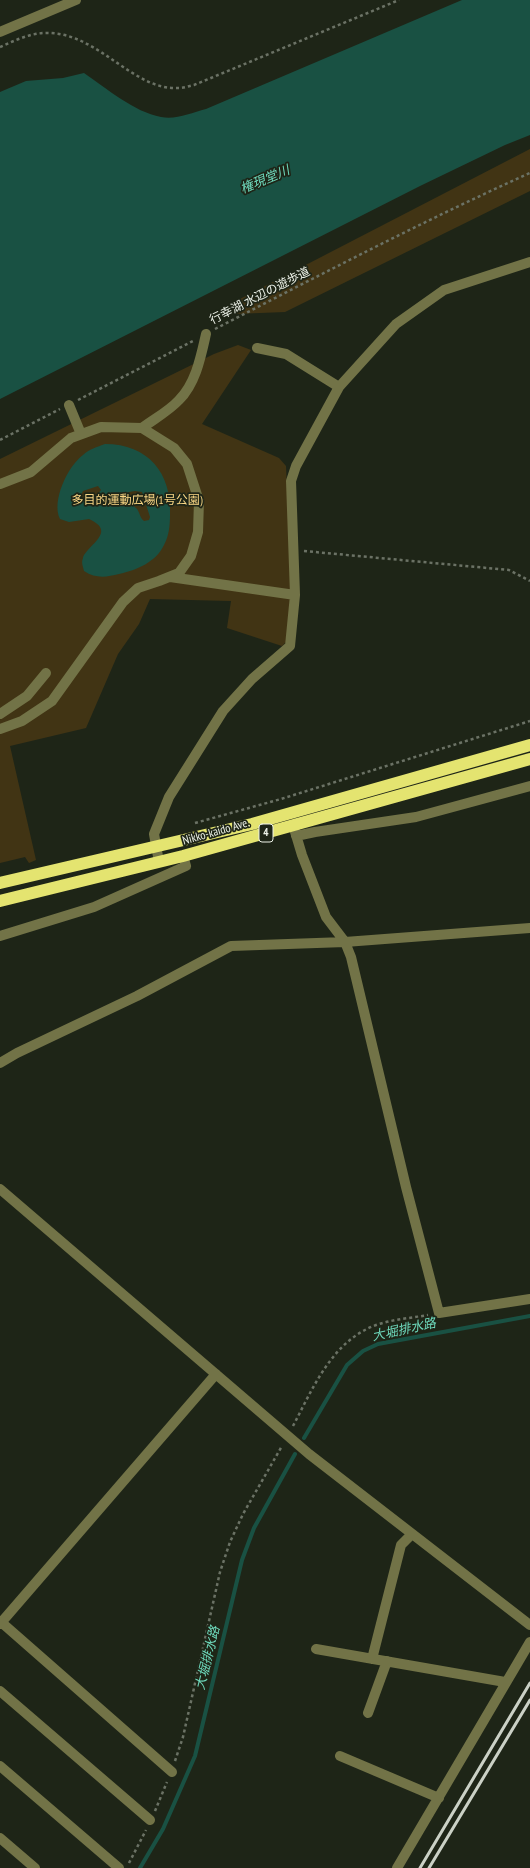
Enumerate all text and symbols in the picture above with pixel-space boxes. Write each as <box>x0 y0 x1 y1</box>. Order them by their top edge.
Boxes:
water label: 権現堂川 <box>238 163 292 197</box>
street label: 行幸湖 水辺の遊歩道 <box>207 264 313 328</box>
park label: 多目的運動広場(1号公園) <box>72 494 202 508</box>
street label: Nikko-kaido Ave. <box>181 816 251 848</box>
road number: 4 <box>259 824 273 842</box>
water label: 大堀排水路 <box>371 1316 437 1344</box>
water label: 大堀排水路 <box>193 1625 223 1691</box>

